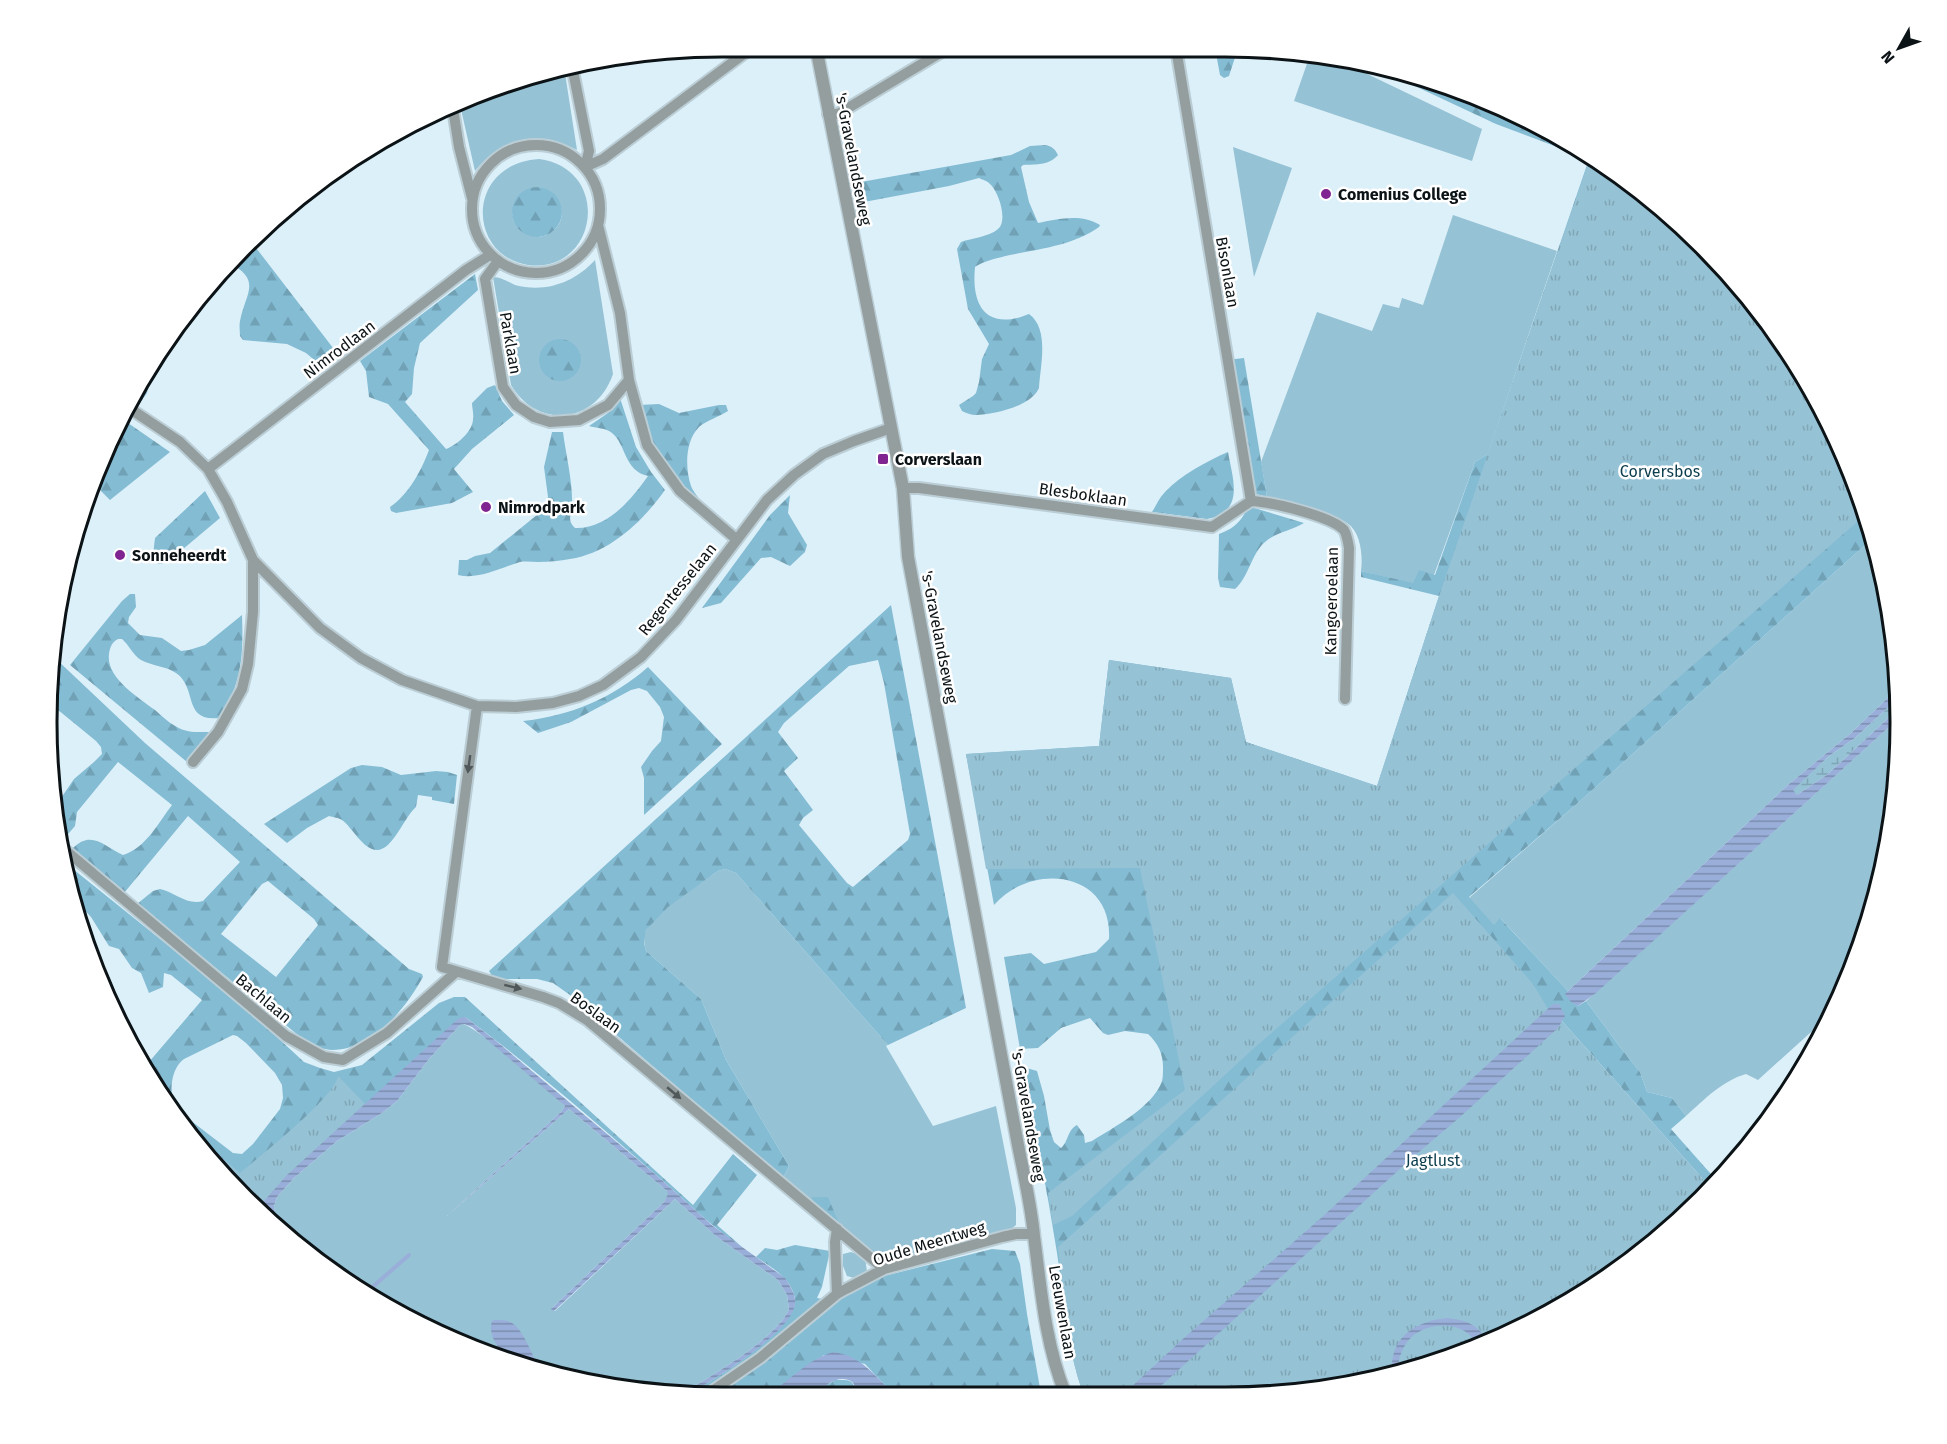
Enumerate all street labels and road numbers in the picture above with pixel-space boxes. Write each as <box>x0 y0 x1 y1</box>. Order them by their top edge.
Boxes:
street label: 's-Gravelandseweg <box>831 91 876 228</box>
street label: Bisonlaan <box>1212 235 1243 309</box>
street label: Parklaan <box>496 311 525 376</box>
street label: Nimrodlaan <box>300 316 379 383</box>
street label: Blesboklaan <box>1038 479 1128 510</box>
street label: Regentesselaan <box>634 539 720 639</box>
street label: Kangoeroelaan <box>1321 547 1342 655</box>
street label: 's-Gravelandseweg <box>917 569 962 706</box>
street label: Bachlaan <box>232 970 295 1027</box>
street label: Boslaan <box>567 988 625 1037</box>
street label: 's-Gravelandseweg <box>1007 1047 1050 1184</box>
street label: Oude Meentweg <box>871 1217 988 1270</box>
street label: Leeuwenlaan <box>1045 1264 1080 1361</box>

